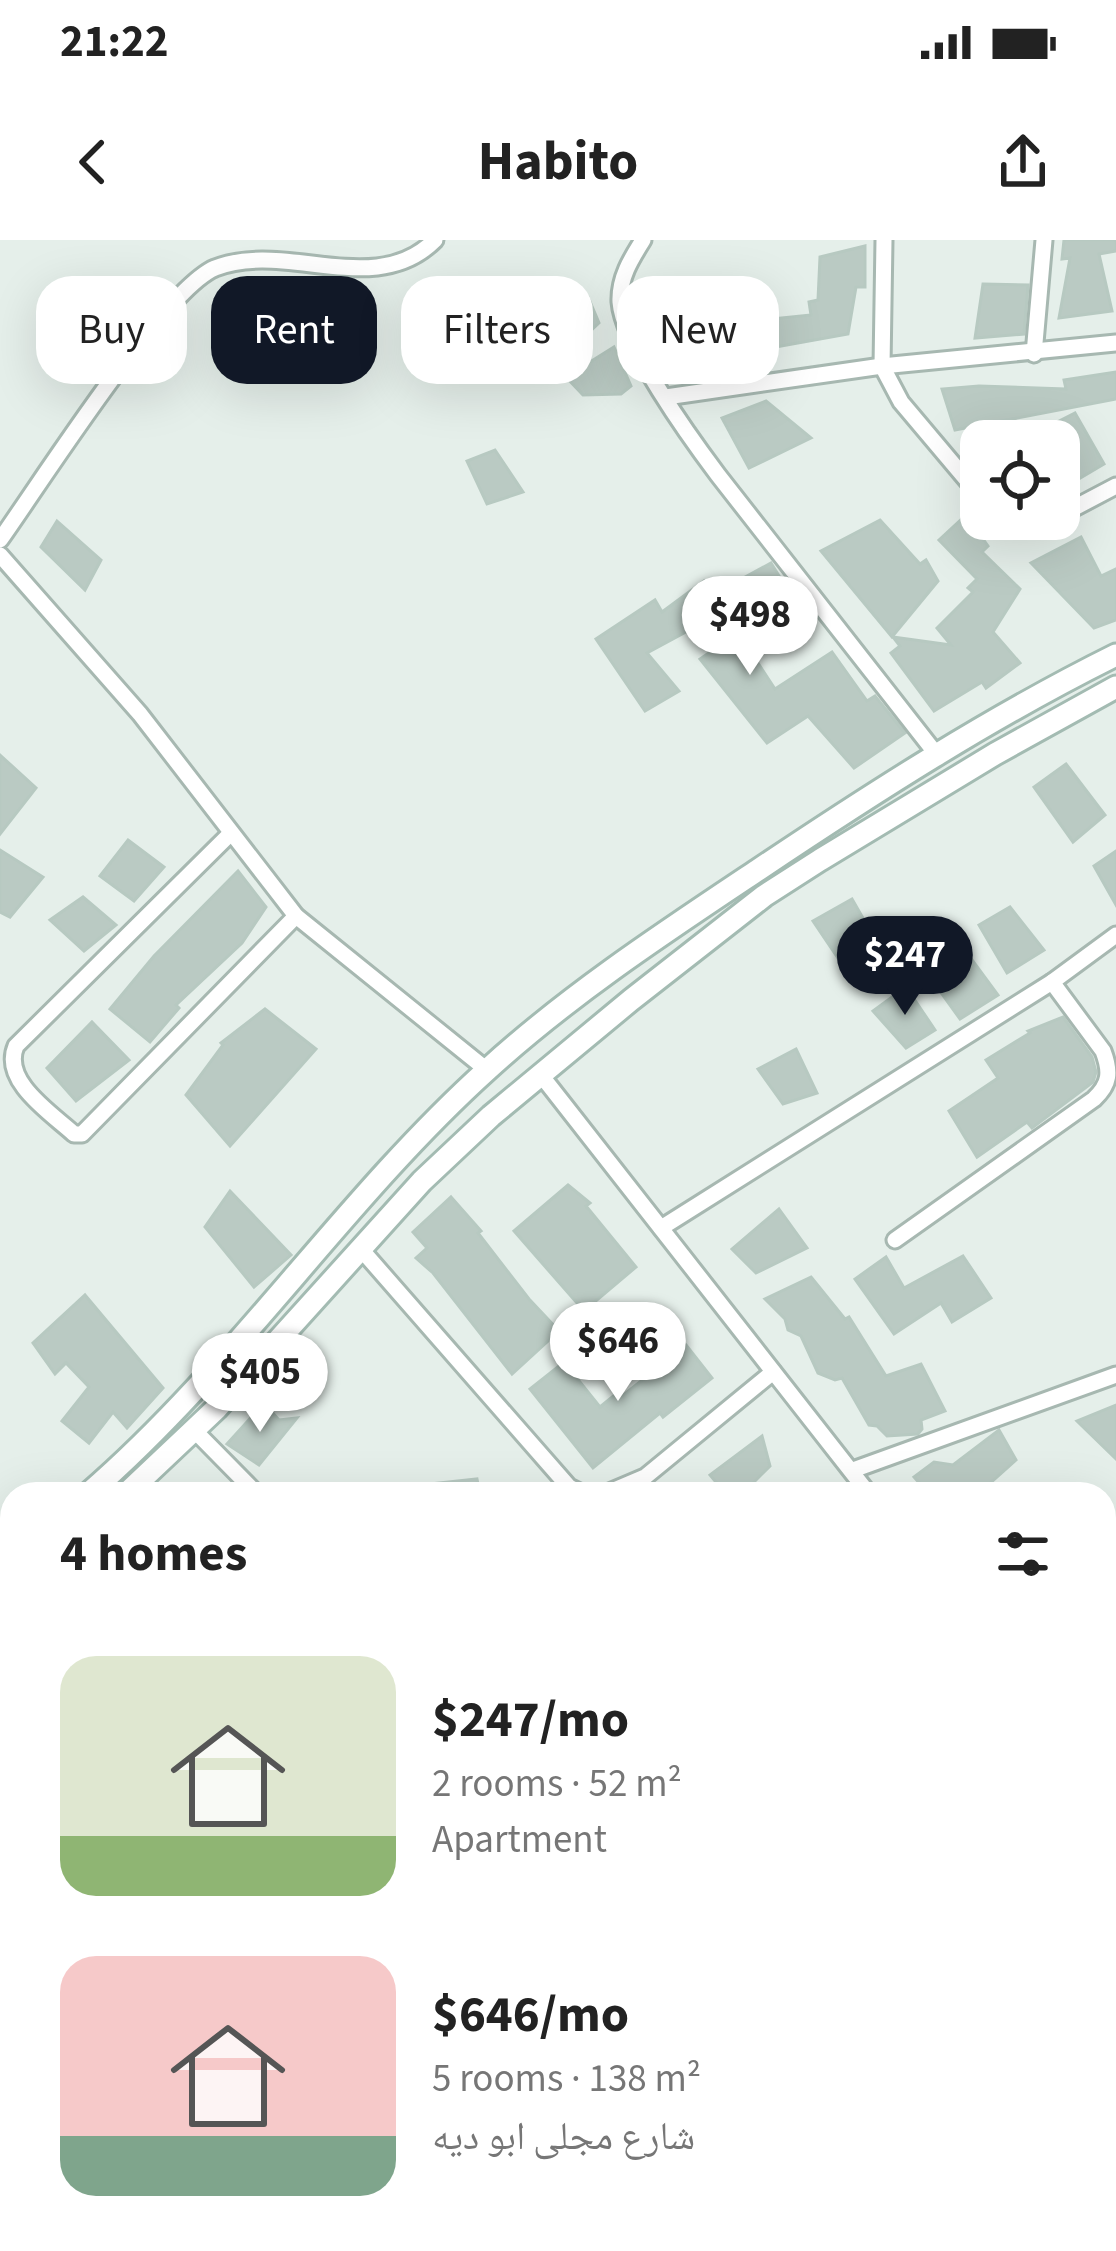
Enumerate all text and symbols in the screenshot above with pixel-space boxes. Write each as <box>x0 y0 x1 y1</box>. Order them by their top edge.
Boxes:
text: 21:22 <box>60 10 169 74</box>
text: Habito <box>478 124 638 201</box>
icon: back <box>60 129 126 195</box>
icon: share <box>990 129 1056 195</box>
chip: Buy <box>36 276 187 384</box>
chip: Rent <box>211 276 377 384</box>
chip: Filters <box>401 276 593 384</box>
chip: New <box>617 276 779 384</box>
map controls <box>960 420 1080 540</box>
button: locate <box>960 420 1080 540</box>
pin: $498 <box>679 576 821 678</box>
text: $498 <box>709 587 791 643</box>
pin: $247 <box>834 916 976 1018</box>
text: $247 <box>864 927 946 983</box>
pin: $646 <box>547 1302 689 1404</box>
text: $646 <box>577 1313 659 1369</box>
pin: $405 <box>189 1333 331 1435</box>
text: $405 <box>219 1344 301 1400</box>
text: 4 homes <box>60 1518 247 1590</box>
icon: filters <box>990 1521 1056 1587</box>
text: $247/mo <box>432 1684 629 1756</box>
icon: home <box>156 1704 300 1848</box>
text: 2 rooms · 52 m² <box>432 1756 682 1812</box>
text: Apartment <box>432 1812 607 1868</box>
text: $646/mo <box>432 1979 629 2051</box>
icon: home <box>156 2004 300 2148</box>
text: 5 rooms · 138 m² <box>432 2051 701 2107</box>
text: شارع مجلى ابو ديه <box>432 2109 695 2165</box>

